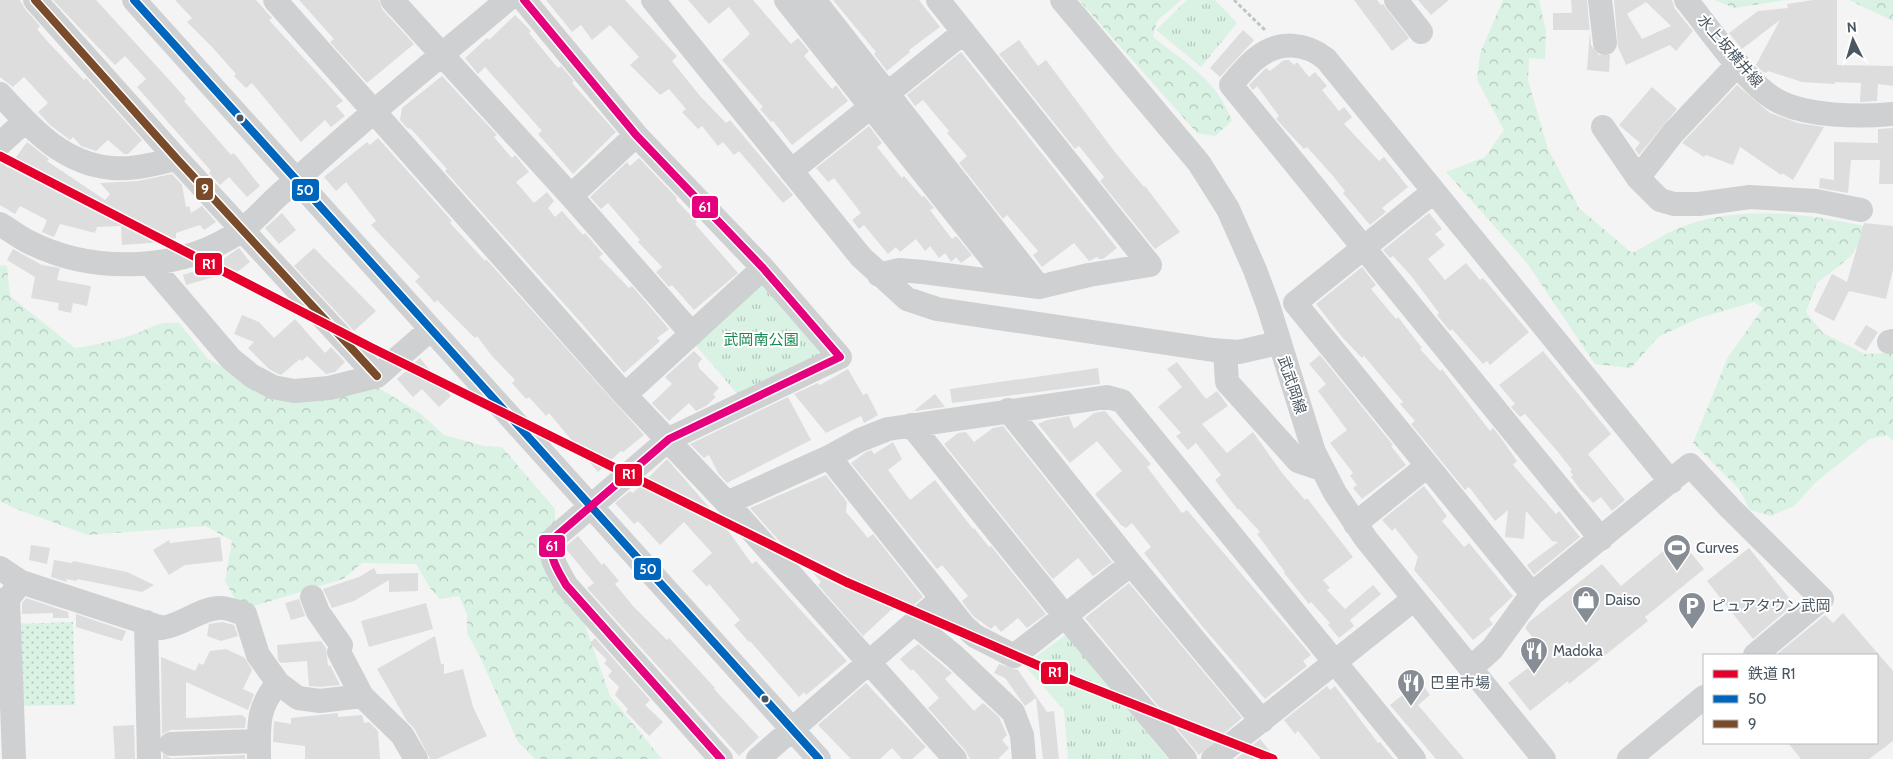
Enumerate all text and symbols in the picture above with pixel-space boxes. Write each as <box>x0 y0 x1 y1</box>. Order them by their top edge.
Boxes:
street label: 水上坂横井線 <box>1694 11 1766 91</box>
north arrow <box>1828 15 1878 65</box>
text: N <box>1846 18 1858 36</box>
unlabelled marker <box>235 113 245 123</box>
line badge: 9 <box>195 177 214 201</box>
line badge: 50 <box>291 178 320 202</box>
text: 9 <box>201 180 209 198</box>
text: 50 <box>296 181 314 199</box>
line badge: 61 <box>691 195 719 219</box>
text: 61 <box>698 198 712 216</box>
line badge: R1 <box>194 252 223 276</box>
text: R1 <box>202 255 216 273</box>
park label: 武岡南公園 <box>723 331 799 349</box>
street label: 武武岡線 <box>1274 354 1310 416</box>
line badge: R1 <box>614 463 643 487</box>
text: R1 <box>622 465 636 483</box>
sports icon: Curves <box>1662 533 1692 572</box>
line badge: 61 <box>538 534 566 558</box>
text: 61 <box>545 537 559 555</box>
place label: Curves <box>1696 539 1739 557</box>
line badge: 50 <box>633 557 662 581</box>
text: 50 <box>639 560 657 578</box>
shop icon: Daiso <box>1571 585 1601 624</box>
place label: Daiso <box>1605 591 1641 609</box>
parking icon: ピュアタウン武岡 <box>1677 591 1707 630</box>
place label: ピュアタウン武岡 <box>1711 597 1831 615</box>
restaurant icon: Madoka <box>1519 636 1549 675</box>
place label: Madoka <box>1553 642 1604 660</box>
legend <box>1703 654 1878 744</box>
line badge: R1 <box>1040 661 1069 685</box>
text: R1 <box>1048 663 1062 681</box>
text: 鉄道 R1 <box>1748 665 1795 683</box>
restaurant icon: 巴里市場 <box>1396 668 1426 707</box>
place label: 巴里市場 <box>1430 674 1490 692</box>
text: 50 <box>1748 690 1767 708</box>
unlabelled marker <box>760 694 770 704</box>
text: 9 <box>1748 715 1757 733</box>

